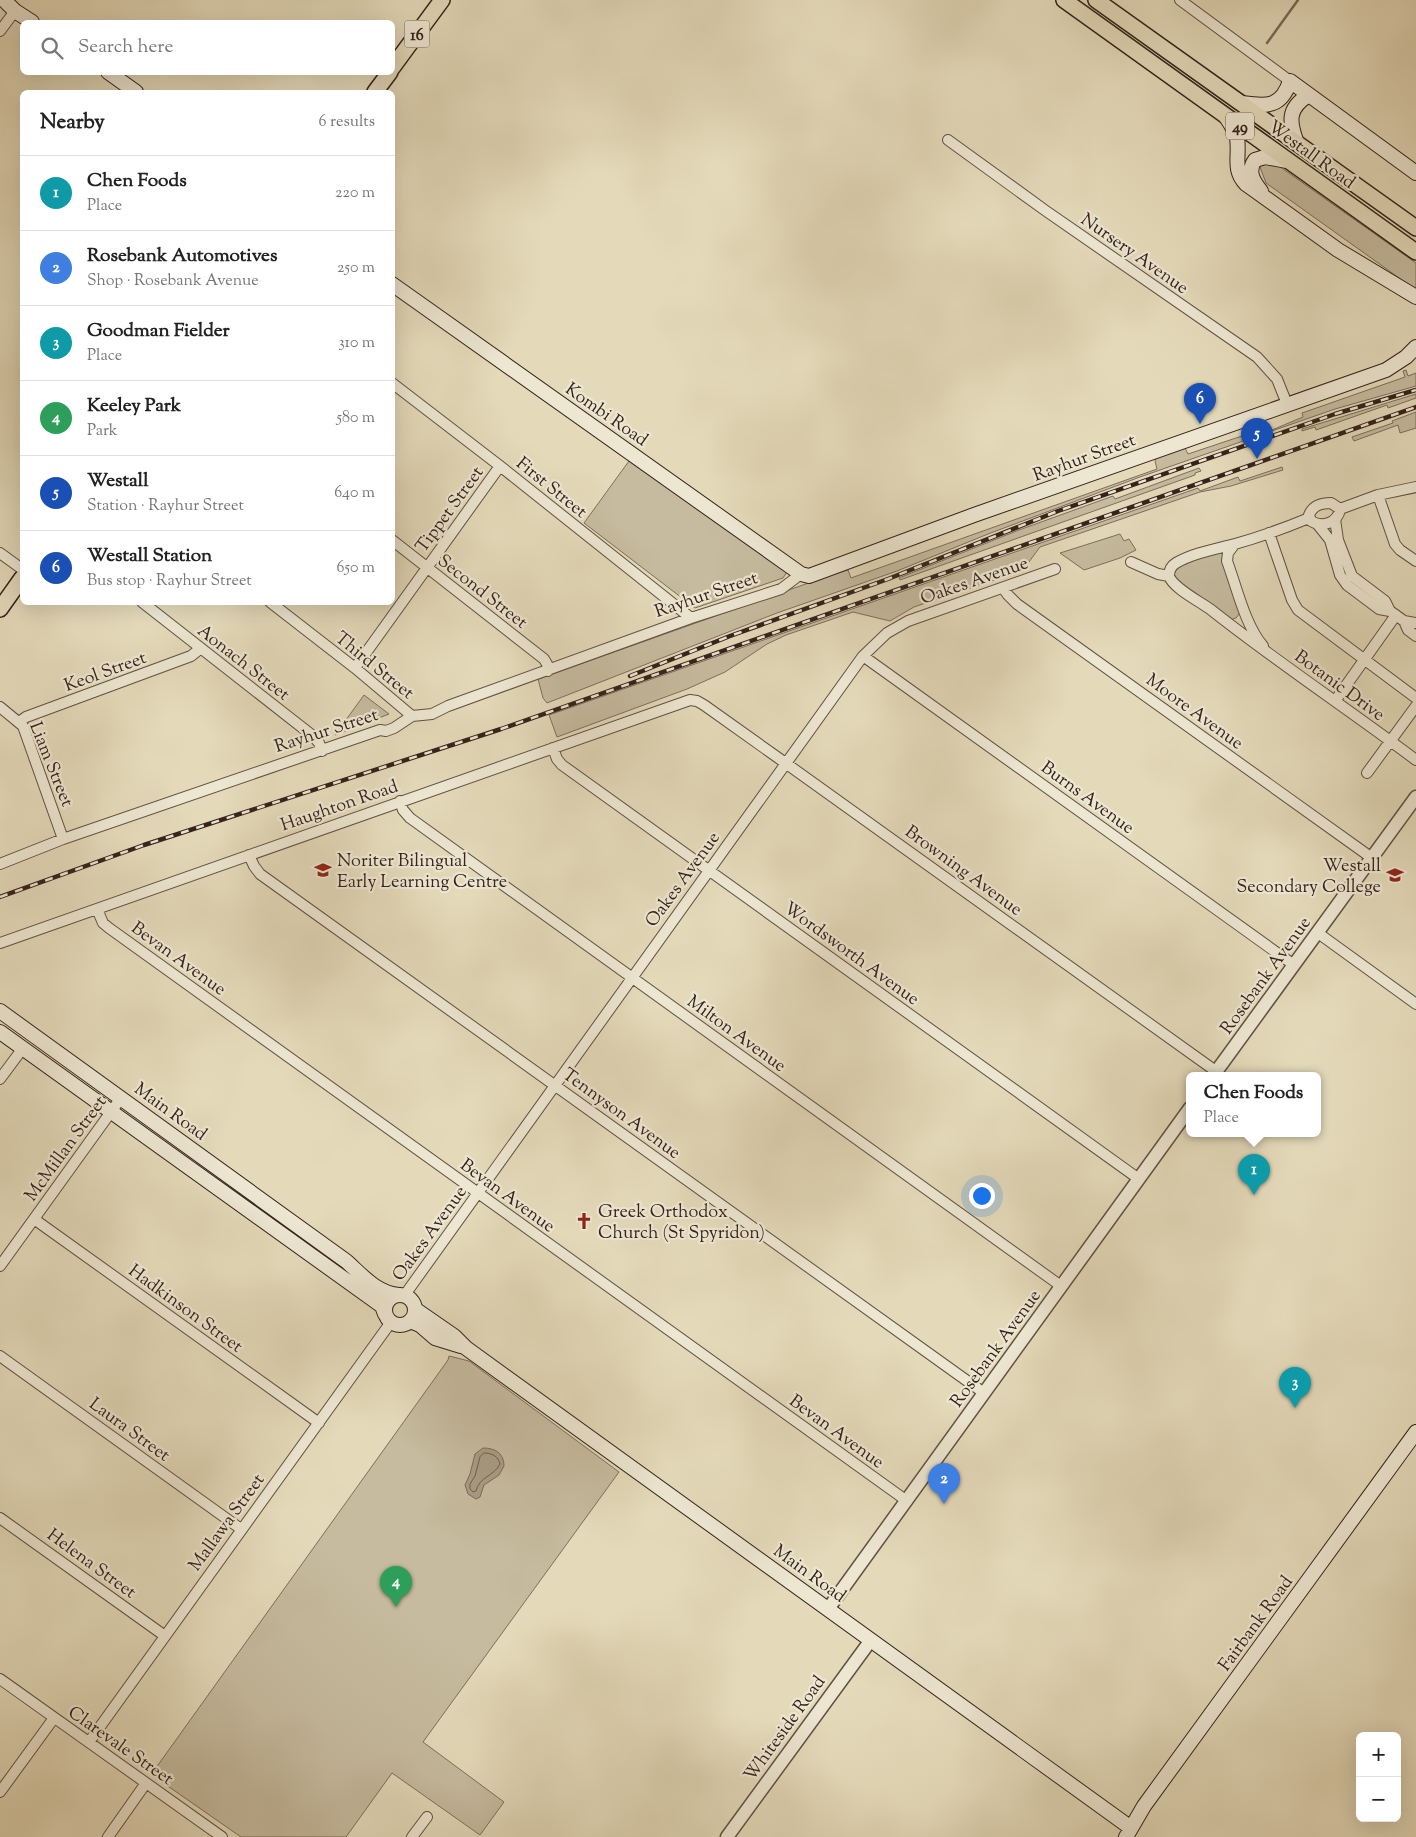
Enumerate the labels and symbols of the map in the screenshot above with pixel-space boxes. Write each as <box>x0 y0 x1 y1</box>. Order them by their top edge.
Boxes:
road number: 16 <box>404 20 430 48</box>
road number: 49 <box>1226 112 1254 140</box>
street label: Westall Road <box>1262 115 1360 196</box>
street label: Nursery Avenue <box>1075 208 1193 302</box>
street label: Kombi Road <box>559 377 653 454</box>
pin: 6 <box>1184 383 1216 424</box>
pin: 5 <box>1241 418 1273 459</box>
street label: Rayhur Street <box>1030 428 1140 490</box>
street label: First Street <box>510 452 592 525</box>
street label: Tippet Street <box>410 462 491 559</box>
street label: Second Street <box>431 549 532 636</box>
street label: Oakes Avenue <box>917 551 1032 613</box>
street label: Rayhur Street <box>652 566 762 626</box>
street label: Aonach Street <box>191 619 295 708</box>
street label: Third Street <box>328 626 419 707</box>
street label: Botanic Drive <box>1288 645 1390 728</box>
street label: Keol Street <box>61 646 150 700</box>
street label: Moore Avenue <box>1140 668 1248 757</box>
street label: Rayhur Street <box>271 703 382 761</box>
street label: Liam Street <box>21 718 79 811</box>
street label: Burns Avenue <box>1035 756 1139 842</box>
street label: Haughton Road <box>277 775 402 839</box>
street label: Browning Avenue <box>899 820 1027 923</box>
street label: Oakes Avenue <box>640 827 727 933</box>
place label: Noriter Bilingual Early Learning Centre <box>337 849 507 896</box>
place label: Westall Secondary College <box>1237 854 1381 901</box>
school or university icon: Noriter Bilingual Early Learning Centre <box>313 860 333 880</box>
school or university icon: Westall Secondary College <box>1385 865 1405 885</box>
street label: Wordsworth Avenue <box>778 896 924 1013</box>
street label: Rosebank Avenue <box>1215 912 1318 1040</box>
street label: Bevan Avenue <box>125 916 231 1003</box>
street label: Milton Avenue <box>681 990 791 1080</box>
street label: Tennyson Avenue <box>556 1063 685 1166</box>
street label: Main Road <box>128 1077 212 1148</box>
street label: McMillan Street <box>19 1091 114 1207</box>
street label: Bevan Avenue <box>454 1153 560 1240</box>
pin: 1 <box>1238 1154 1270 1195</box>
street label: Oakes Avenue <box>387 1181 474 1287</box>
your location <box>969 1183 995 1209</box>
place label: Greek Orthodox Church (St Spyridon) <box>598 1200 765 1247</box>
church icon: Greek Orthodox Church (St Spyridon) <box>574 1211 594 1231</box>
street label: Hadkinson Street <box>122 1259 248 1360</box>
street label: Rosebank Avenue <box>945 1285 1048 1413</box>
pin: 3 <box>1279 1367 1311 1408</box>
street label: Bevan Avenue <box>783 1389 889 1476</box>
street label: Laura Street <box>83 1392 175 1469</box>
pin: 2 <box>928 1463 960 1504</box>
street label: Mallawa Street <box>183 1469 272 1577</box>
street label: Helena Street <box>41 1523 141 1606</box>
street label: Main Road <box>767 1539 851 1610</box>
pin: 4 <box>380 1566 412 1607</box>
street label: Fairbank Road <box>1213 1571 1300 1677</box>
street label: Whiteside Road <box>738 1671 833 1787</box>
street label: Clarevale Street <box>62 1701 178 1793</box>

